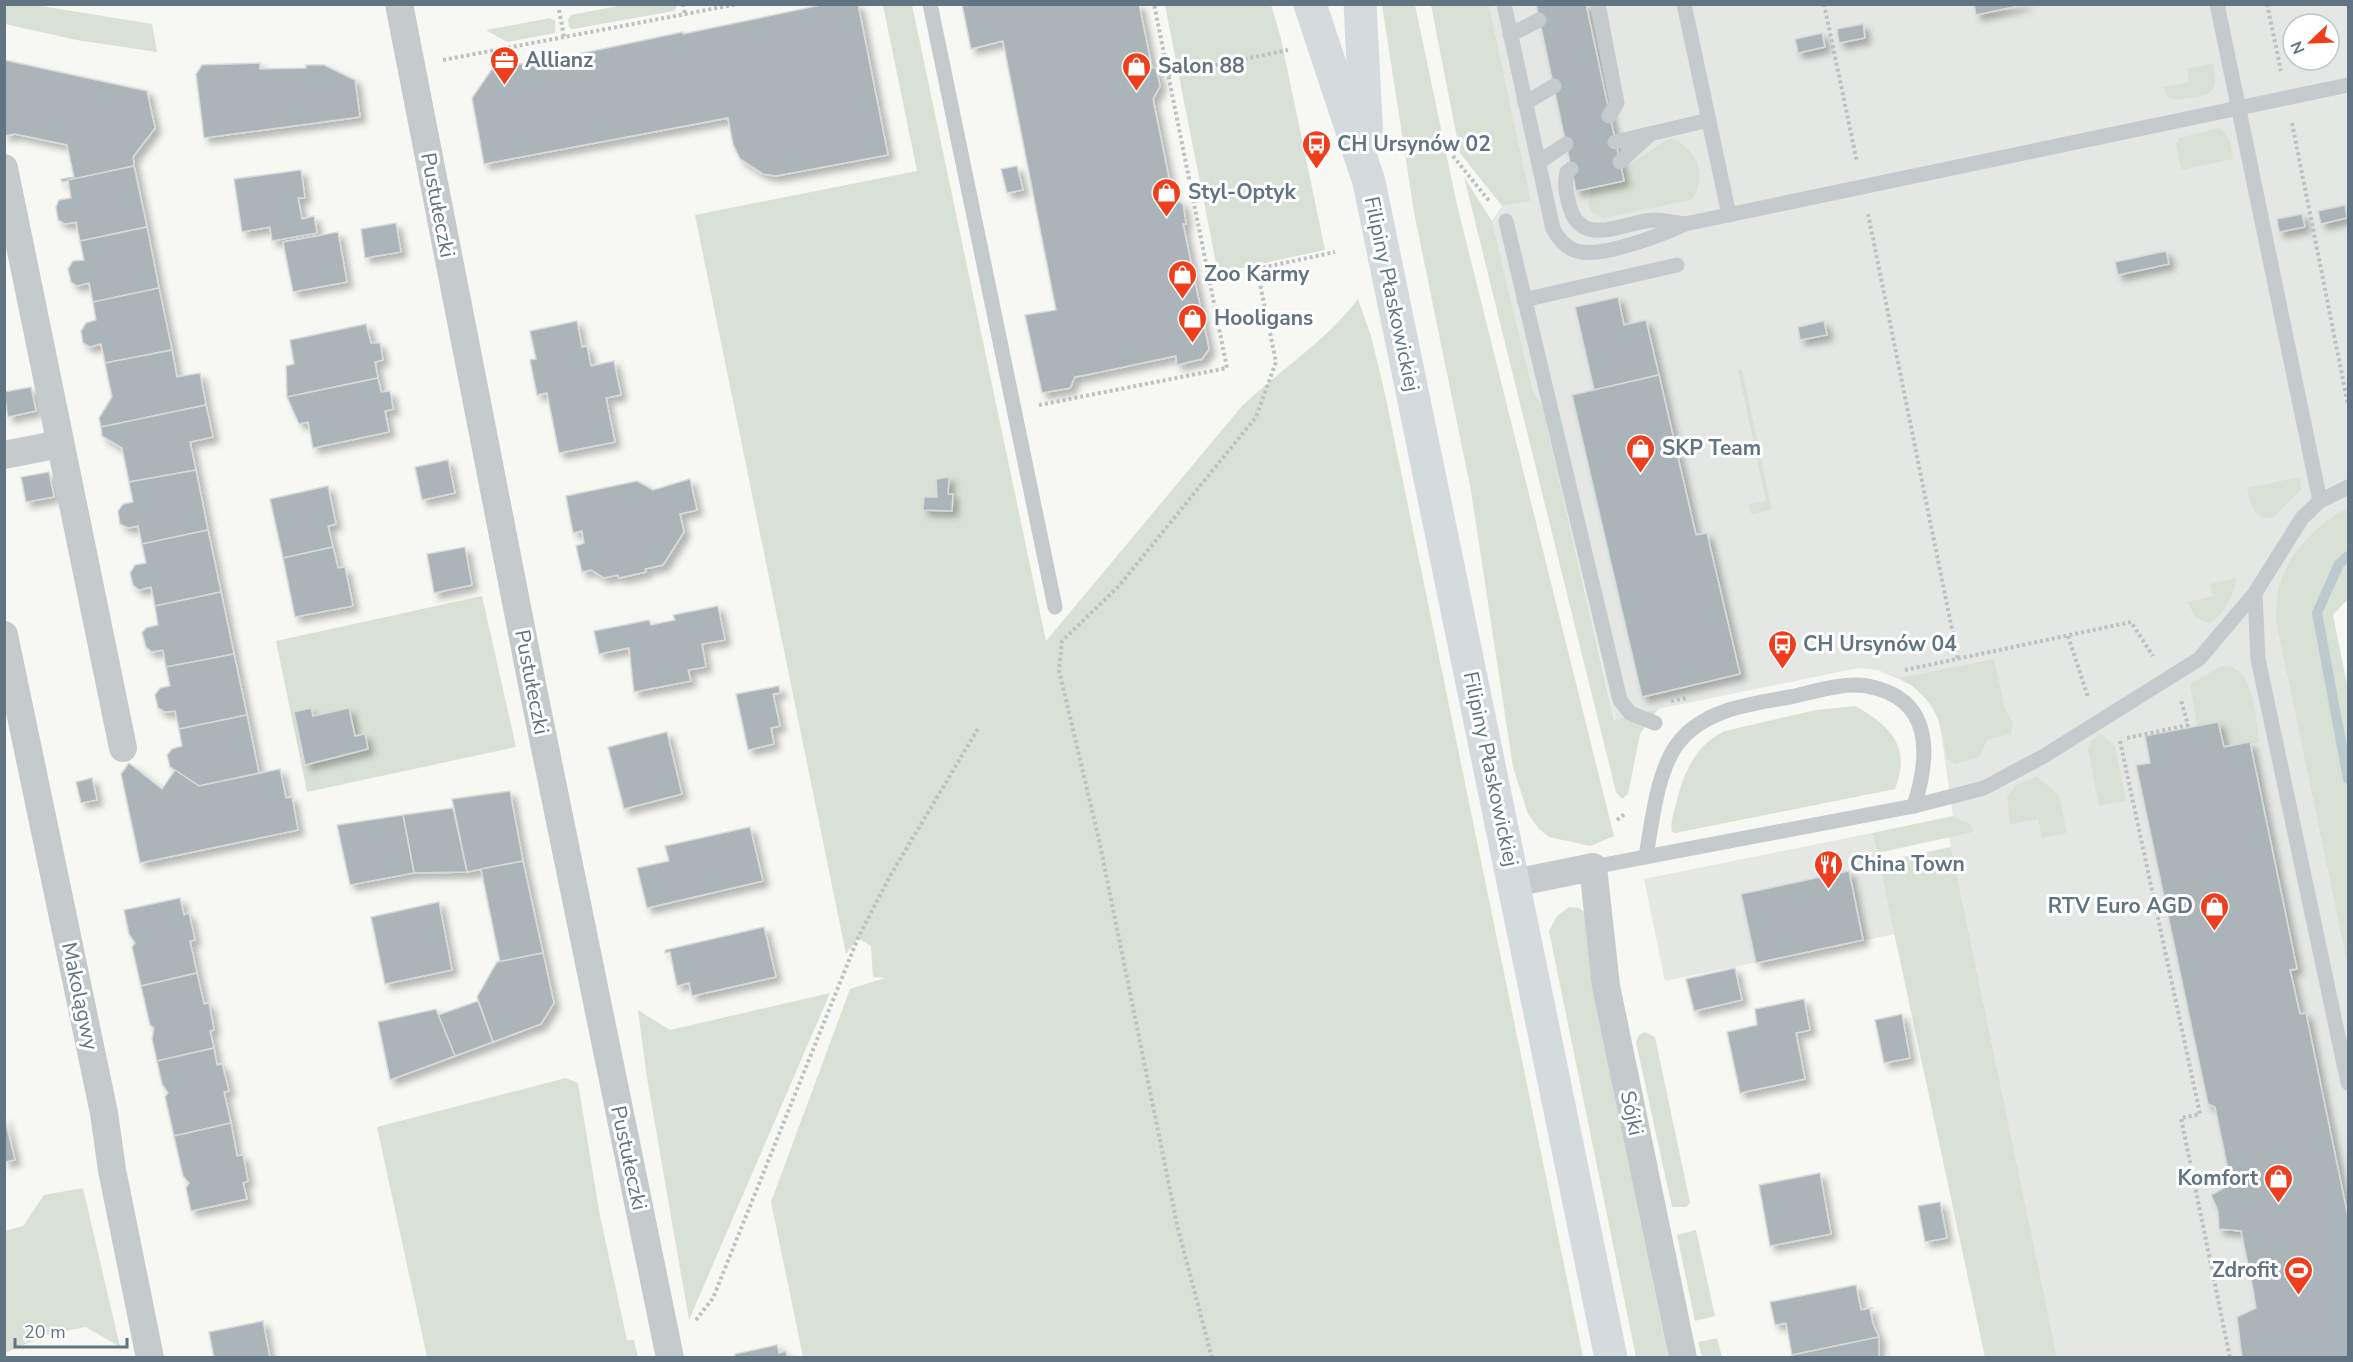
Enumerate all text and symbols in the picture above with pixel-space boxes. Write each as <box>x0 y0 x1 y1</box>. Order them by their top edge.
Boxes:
north arrow <box>2281 12 2341 72</box>
text: N <box>2286 38 2311 57</box>
office icon: Allianz <box>488 44 520 86</box>
place label: Allianz <box>525 46 593 74</box>
shop icon: Salon 88 <box>1121 50 1153 92</box>
place label: Salon 88 <box>1158 52 1245 80</box>
bus stop icon: CH Ursynów 02 <box>1300 128 1332 170</box>
place label: CH Ursynów 02 <box>1337 130 1491 158</box>
street label: Pustułeczki <box>414 150 462 260</box>
shop icon: Styl-Optyk <box>1151 176 1183 218</box>
place label: Styl-Optyk <box>1188 178 1296 206</box>
street label: Filipiny Płaskowickiej <box>1358 194 1426 394</box>
shop icon: Zoo Karmy <box>1167 258 1199 300</box>
place label: Zoo Karmy <box>1204 260 1310 288</box>
shop icon: Hooligans <box>1177 302 1209 344</box>
place label: Hooligans <box>1214 304 1313 332</box>
shop icon: SKP Team <box>1625 432 1657 474</box>
place label: SKP Team <box>1662 434 1761 462</box>
street label: Pustułeczki <box>508 627 556 737</box>
bus stop icon: CH Ursynów 04 <box>1766 628 1798 670</box>
place label: CH Ursynów 04 <box>1803 630 1957 658</box>
street label: Filipiny Płaskowickiej <box>1457 669 1525 869</box>
restaurant icon: China Town <box>1813 848 1845 890</box>
place label: China Town <box>1850 850 1965 878</box>
shop icon: RTV Euro AGD <box>2198 890 2230 932</box>
place label: RTV Euro AGD <box>2048 892 2193 920</box>
street label: Makolągwy <box>55 940 105 1053</box>
street label: Sójki <box>1614 1088 1650 1138</box>
street label: Pustułeczki <box>604 1103 654 1213</box>
shop icon: Komfort <box>2263 1162 2295 1204</box>
place label: Komfort <box>2177 1164 2259 1192</box>
sports icon: Zdrofit <box>2283 1254 2315 1296</box>
place label: Zdrofit <box>2212 1256 2279 1284</box>
scale bar <box>15 1311 128 1349</box>
text: 20 m <box>24 1320 66 1344</box>

